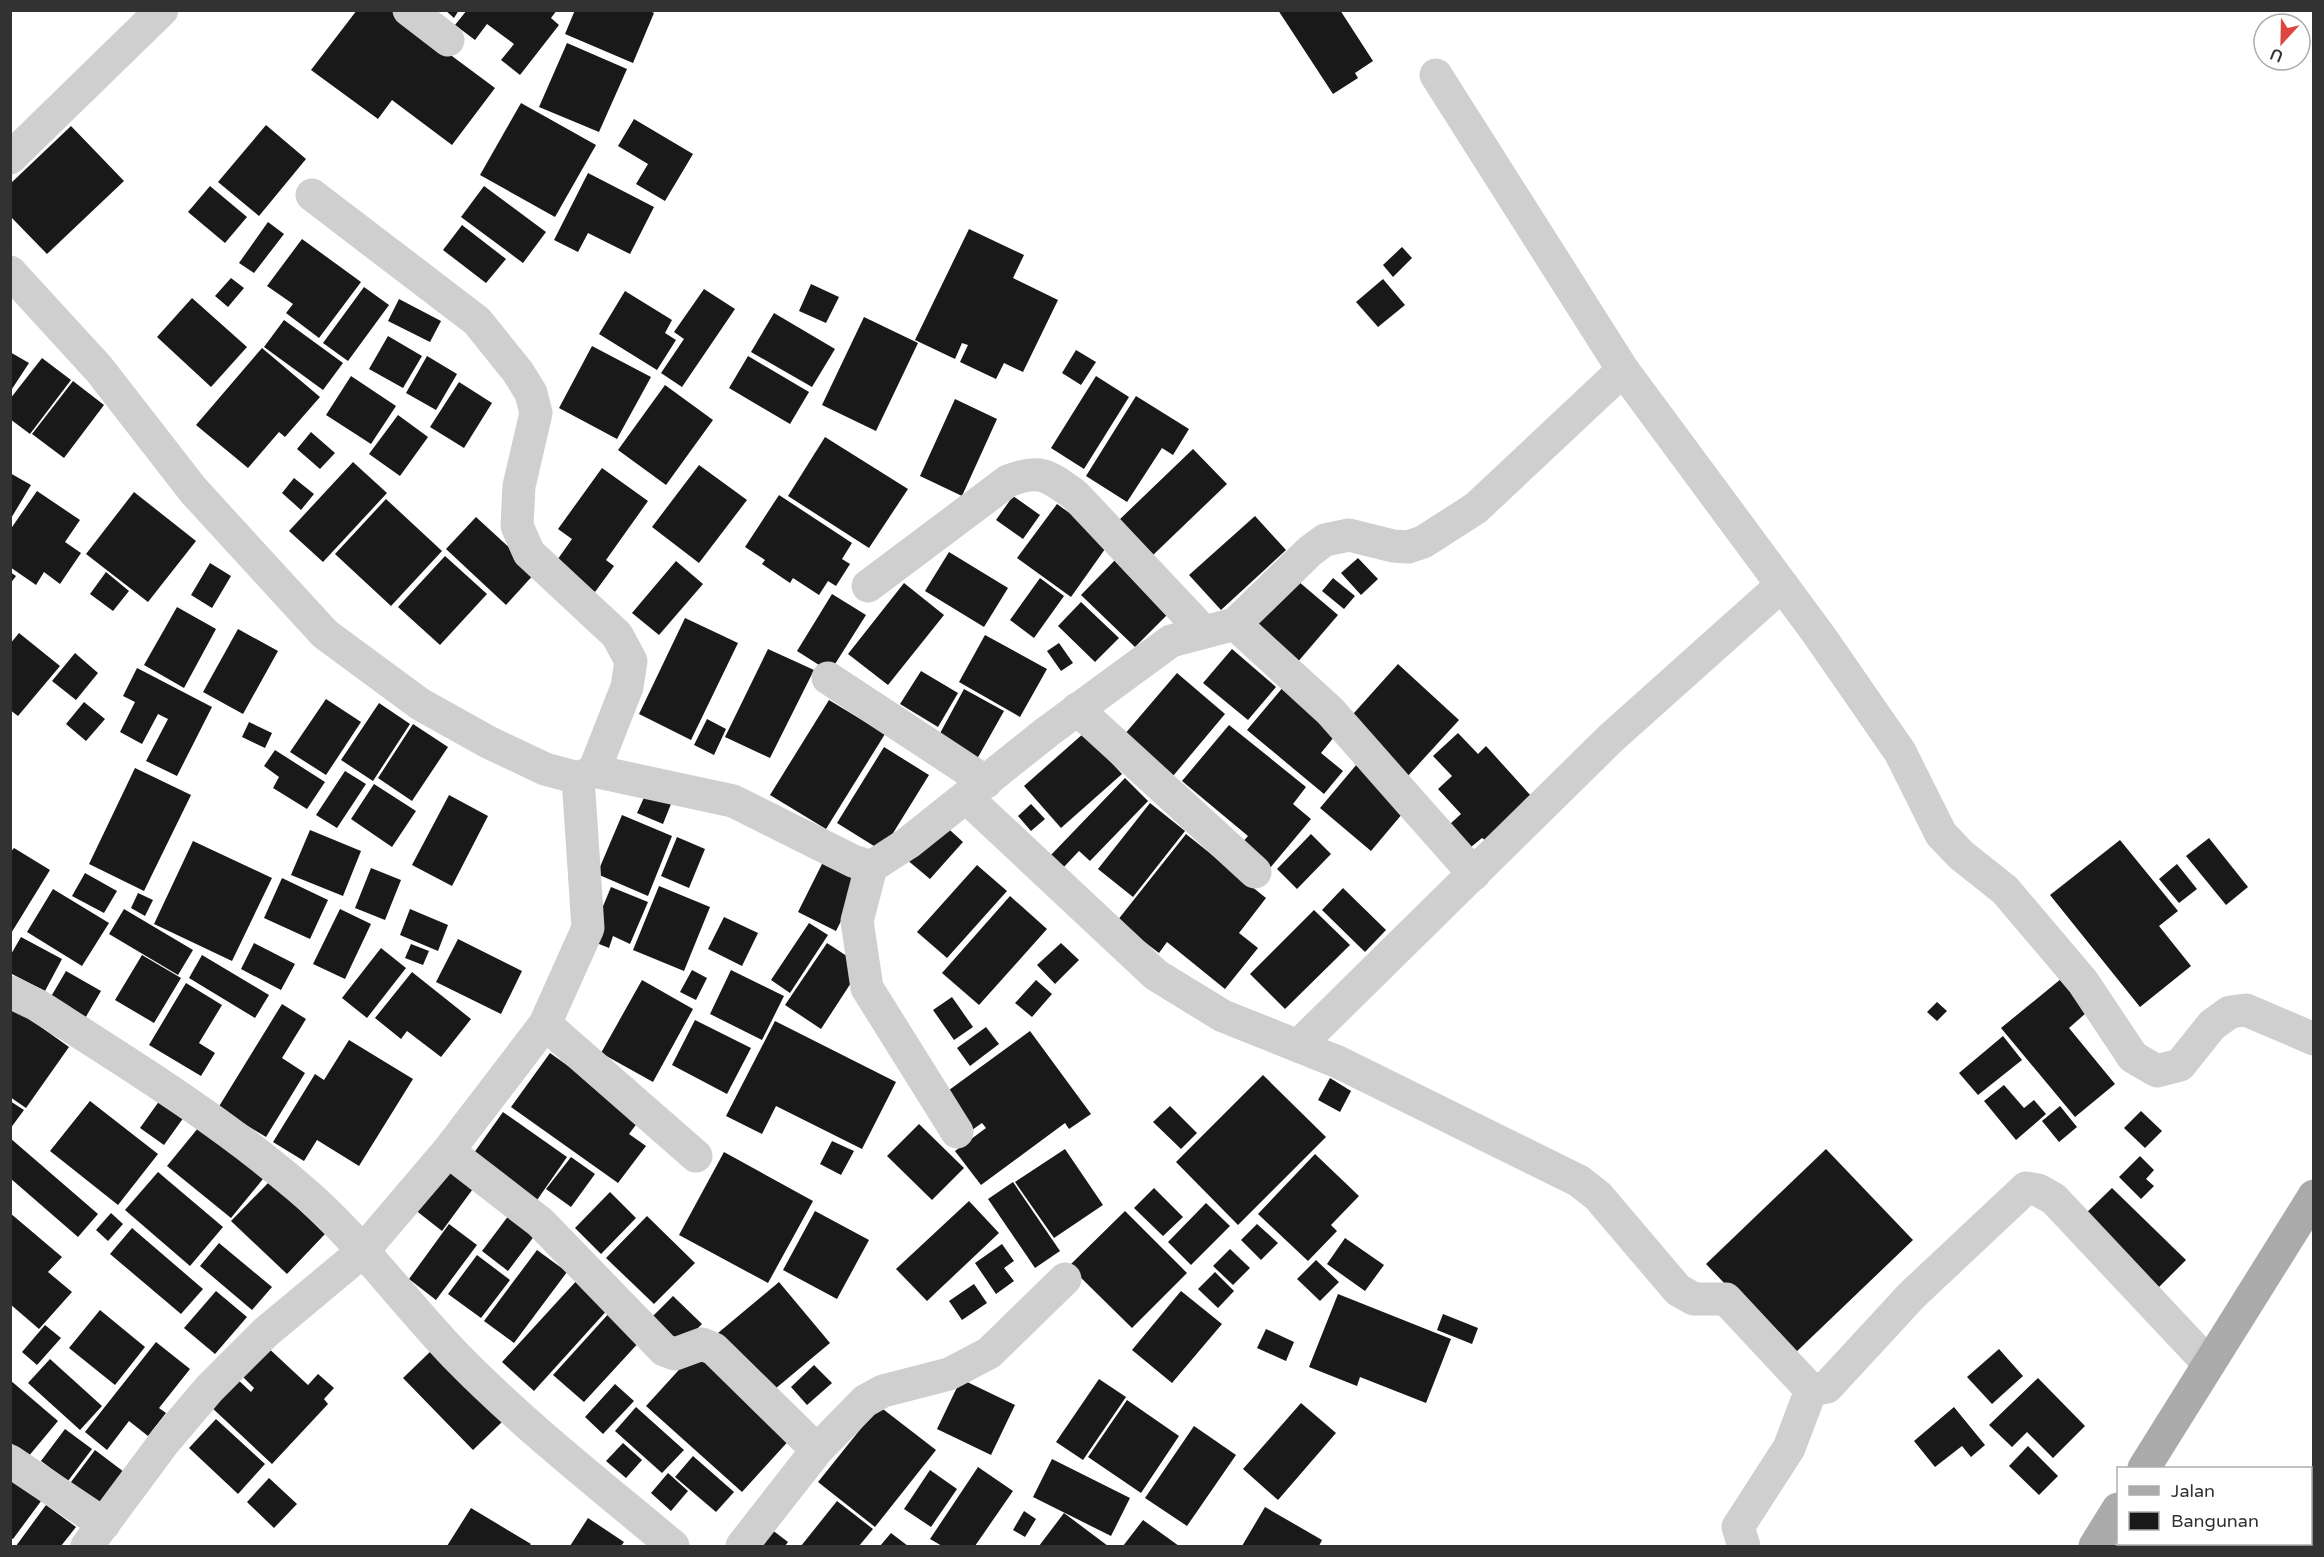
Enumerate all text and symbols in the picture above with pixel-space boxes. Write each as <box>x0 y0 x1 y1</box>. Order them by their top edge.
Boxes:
north arrow <box>2252 12 2312 72</box>
text: U <box>2267 43 2286 67</box>
legend <box>2117 1467 2312 1545</box>
text: Jalan <box>2171 1480 2215 1502</box>
text: Bangunan <box>2171 1510 2259 1532</box>

